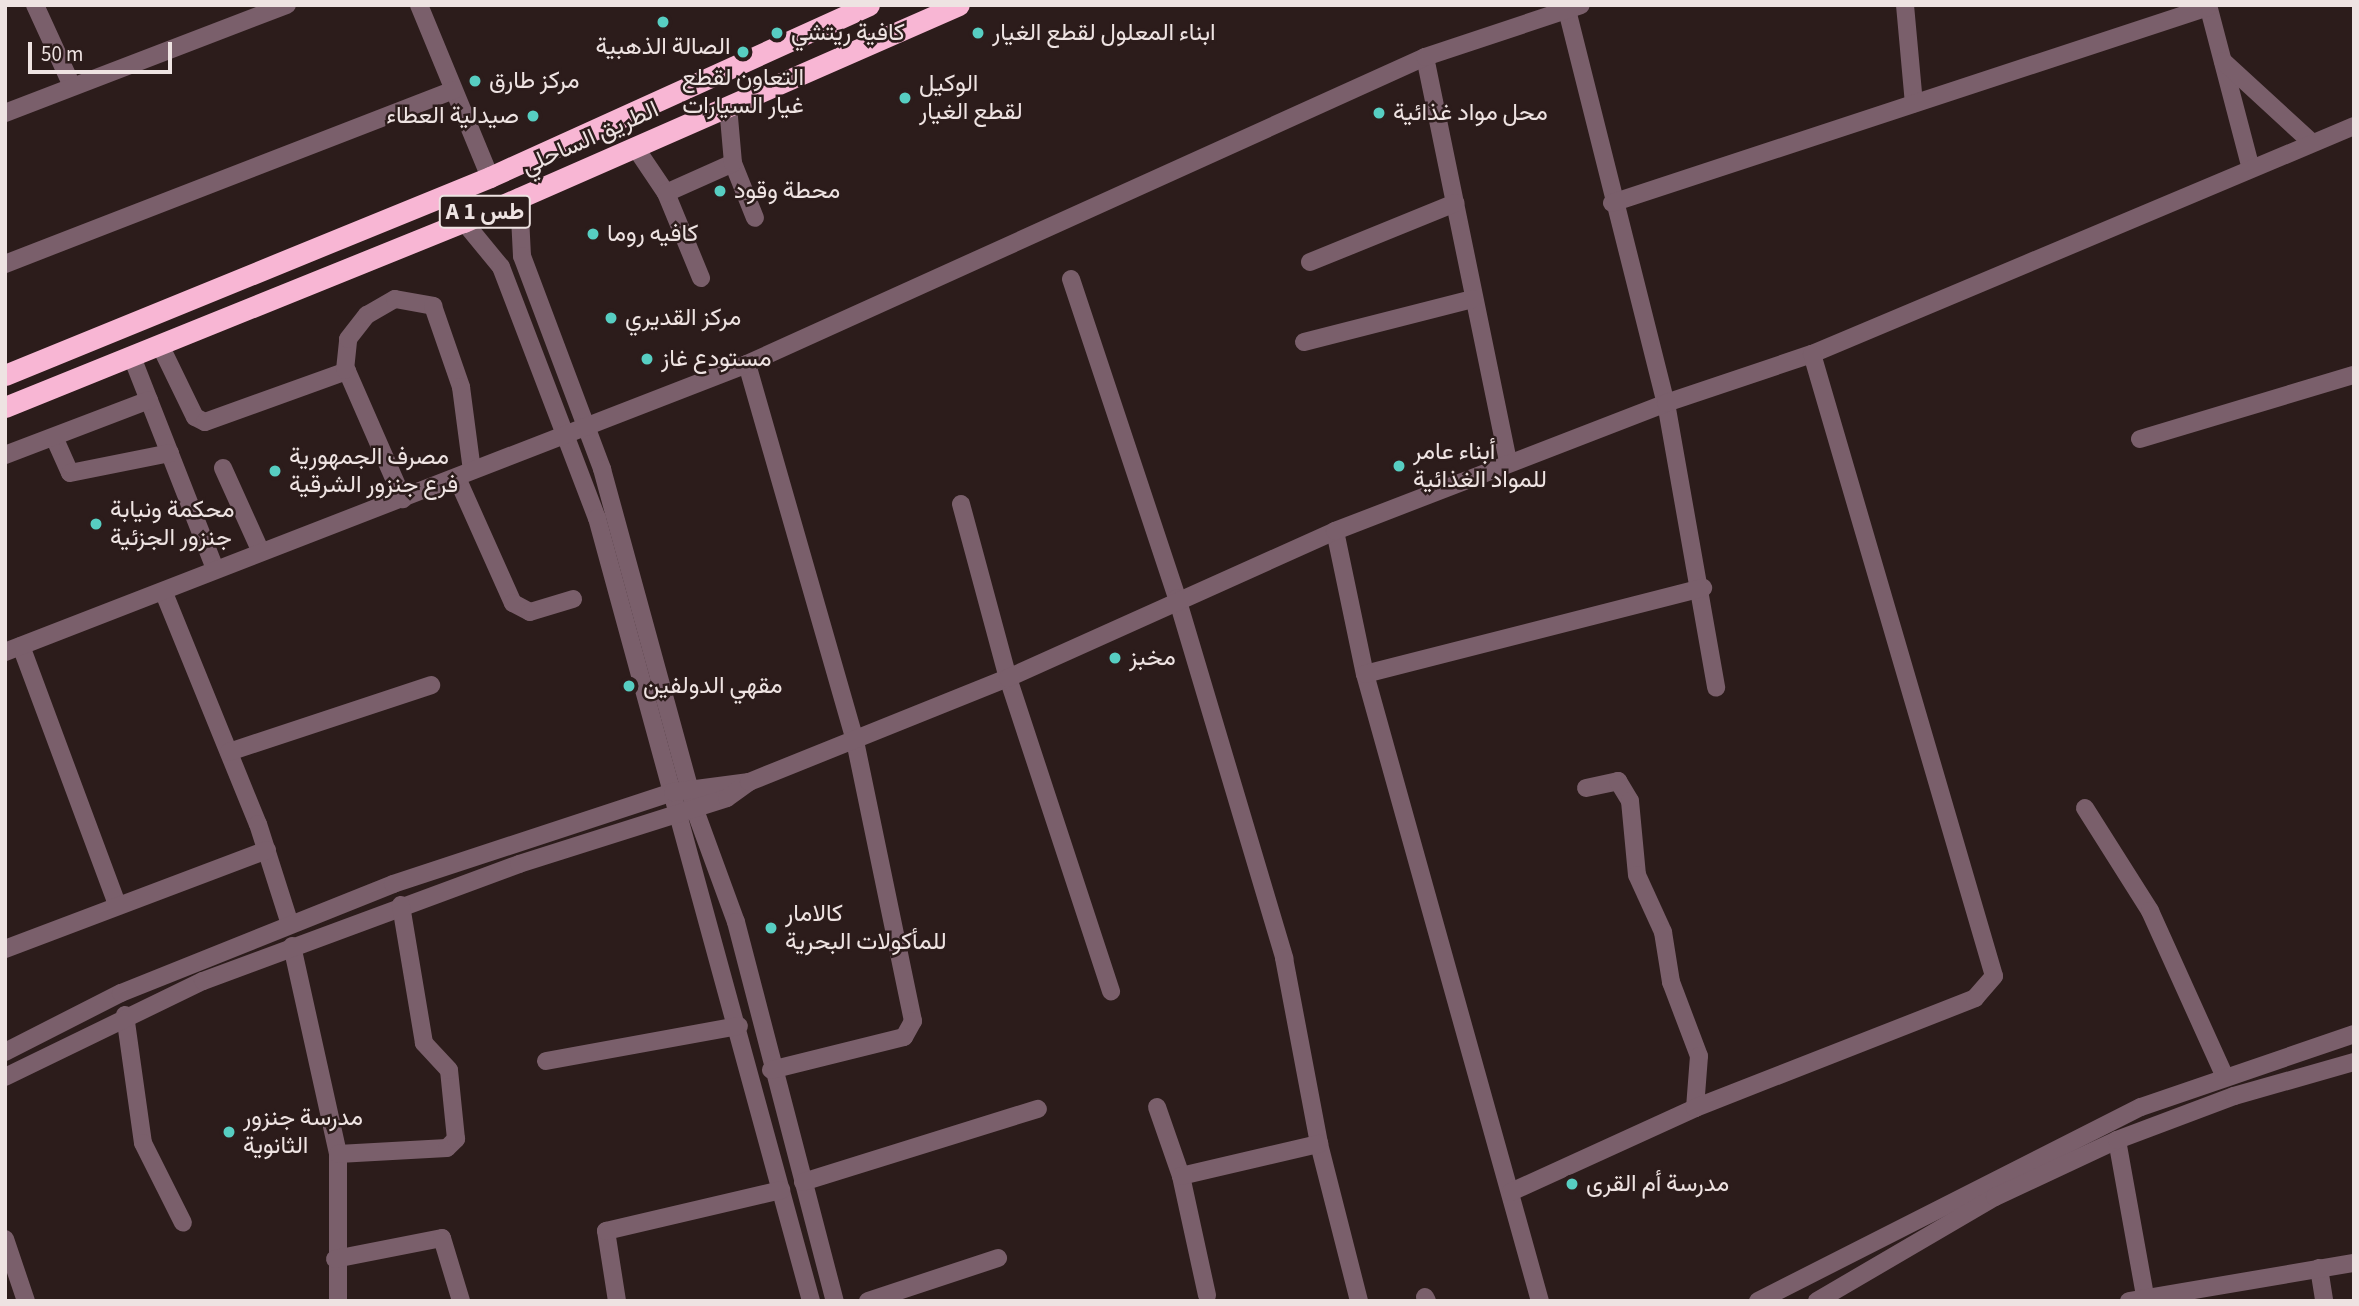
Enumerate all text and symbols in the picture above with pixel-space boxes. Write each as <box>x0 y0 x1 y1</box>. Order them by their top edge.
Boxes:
marker: الصالة الذهبية <box>655 14 671 30</box>
place label: كافية ريتشي <box>791 19 905 47</box>
place label: ابناء المعلول لقطع الغيار <box>992 19 1216 47</box>
marker: كافية ريتشي <box>769 25 785 41</box>
marker: ابناء المعلول لقطع الغيار <box>970 25 986 41</box>
scale bar <box>32 28 175 72</box>
place label: الصالة الذهبية <box>596 33 730 61</box>
text: 50 m <box>41 39 83 69</box>
marker: التعاون لقطع غيار السيارات <box>735 44 751 60</box>
place label: التعاون لقطع غيار السيارات <box>682 64 804 120</box>
place label: مركز طارق <box>489 67 580 95</box>
place label: الوكيل لقطع الغيار <box>919 70 1023 126</box>
marker: مركز طارق <box>467 73 483 89</box>
marker: الوكيل لقطع الغيار <box>897 90 913 106</box>
street label: الطريق الساحلي <box>517 95 663 181</box>
place label: محل مواد غذائية <box>1393 99 1548 127</box>
place label: صيدلية العطاء <box>386 102 519 130</box>
marker: محل مواد غذائية <box>1371 105 1387 121</box>
marker: صيدلية العطاء <box>525 108 541 124</box>
place label: محطة وقود <box>734 177 840 205</box>
marker: محطة وقود <box>712 183 728 199</box>
road number: A 1 طس <box>438 192 532 232</box>
place label: كافيه روما <box>607 220 698 248</box>
marker: كافيه روما <box>585 226 601 242</box>
place label: مركز القديري <box>625 304 741 332</box>
marker: مركز القديري <box>603 310 619 326</box>
place label: مستودع غاز <box>661 345 771 373</box>
marker: مستودع غاز <box>639 351 655 367</box>
place label: أبناء عامر للمواد الغذائية <box>1413 438 1547 494</box>
place label: مصرف الجمهورية فرع جنزور الشرقية <box>289 443 458 499</box>
marker: أبناء عامر للمواد الغذائية <box>1391 458 1407 474</box>
marker: مصرف الجمهورية فرع جنزور الشرقية <box>267 463 283 479</box>
place label: محكمة ونيابة جنزور الجزئية <box>110 496 234 552</box>
marker: محكمة ونيابة جنزور الجزئية <box>88 516 104 532</box>
place label: مخبز <box>1129 644 1176 672</box>
marker: مخبز <box>1107 650 1123 666</box>
place label: مقهي الدولفين <box>643 672 783 700</box>
marker: مقهي الدولفين <box>621 678 637 694</box>
place label: كالامار للمأكولات البحرية <box>785 900 947 956</box>
marker: كالامار للمأكولات البحرية <box>763 920 779 936</box>
place label: مدرسة جنزور الثانوية <box>243 1104 363 1160</box>
marker: مدرسة جنزور الثانوية <box>221 1124 237 1140</box>
place label: مدرسة أم القرى <box>1586 1170 1729 1198</box>
marker: مدرسة أم القرى <box>1564 1176 1580 1192</box>

